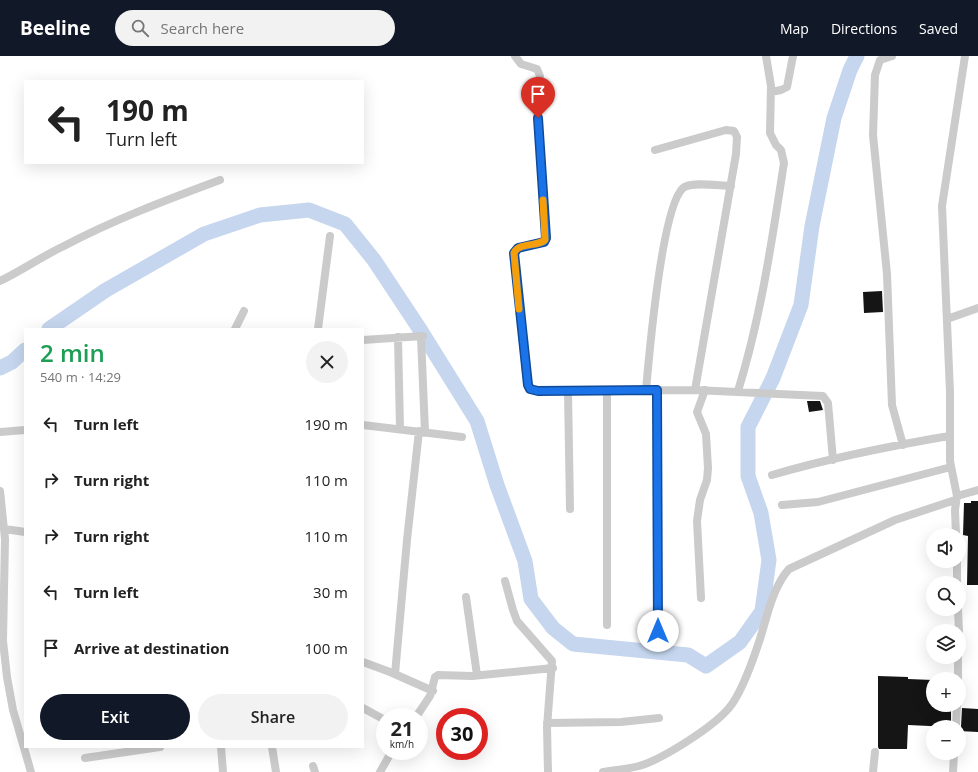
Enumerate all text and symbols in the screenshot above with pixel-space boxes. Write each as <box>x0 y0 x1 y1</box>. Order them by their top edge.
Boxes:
search box <box>115 10 395 46</box>
text: Beeline <box>20 15 91 41</box>
icon: search <box>129 17 151 39</box>
text: Search here <box>161 18 244 38</box>
text: Map <box>780 19 809 38</box>
text: Directions <box>831 19 897 38</box>
text: Saved <box>919 19 958 38</box>
pin <box>521 77 555 118</box>
icon: arrive <box>527 83 549 105</box>
text: 190 m <box>106 91 189 129</box>
icon: left <box>40 96 92 148</box>
text: Turn left <box>106 127 177 151</box>
text: 2 min <box>40 336 105 369</box>
button: close <box>306 341 348 383</box>
text: 540 m · 14:29 <box>40 368 121 386</box>
icon: left <box>40 413 62 435</box>
text: Turn left <box>74 414 139 434</box>
text: 190 m <box>304 414 348 434</box>
icon: right <box>40 469 62 491</box>
text: Turn right <box>74 470 149 490</box>
text: 110 m <box>304 470 348 490</box>
icon: right <box>40 525 62 547</box>
text: Turn right <box>74 526 149 546</box>
text: 110 m <box>304 526 348 546</box>
map controls <box>926 528 966 760</box>
button: sound <box>926 528 966 568</box>
button: search <box>926 576 966 616</box>
icon: left <box>40 581 62 603</box>
text: Turn left <box>74 582 139 602</box>
text: 30 m <box>313 582 348 602</box>
position arrow <box>637 610 679 652</box>
button: layers <box>926 624 966 664</box>
icon: arrive <box>40 637 62 659</box>
text: Arrive at destination <box>74 638 229 658</box>
text: 100 m <box>304 638 348 658</box>
button: + <box>926 672 966 712</box>
button: Exit <box>40 694 190 740</box>
button: Share <box>198 694 348 740</box>
speed limit sign: 30 <box>436 708 488 760</box>
text: 21 <box>391 715 413 742</box>
button: − <box>926 720 966 760</box>
text: km/h <box>390 737 414 751</box>

